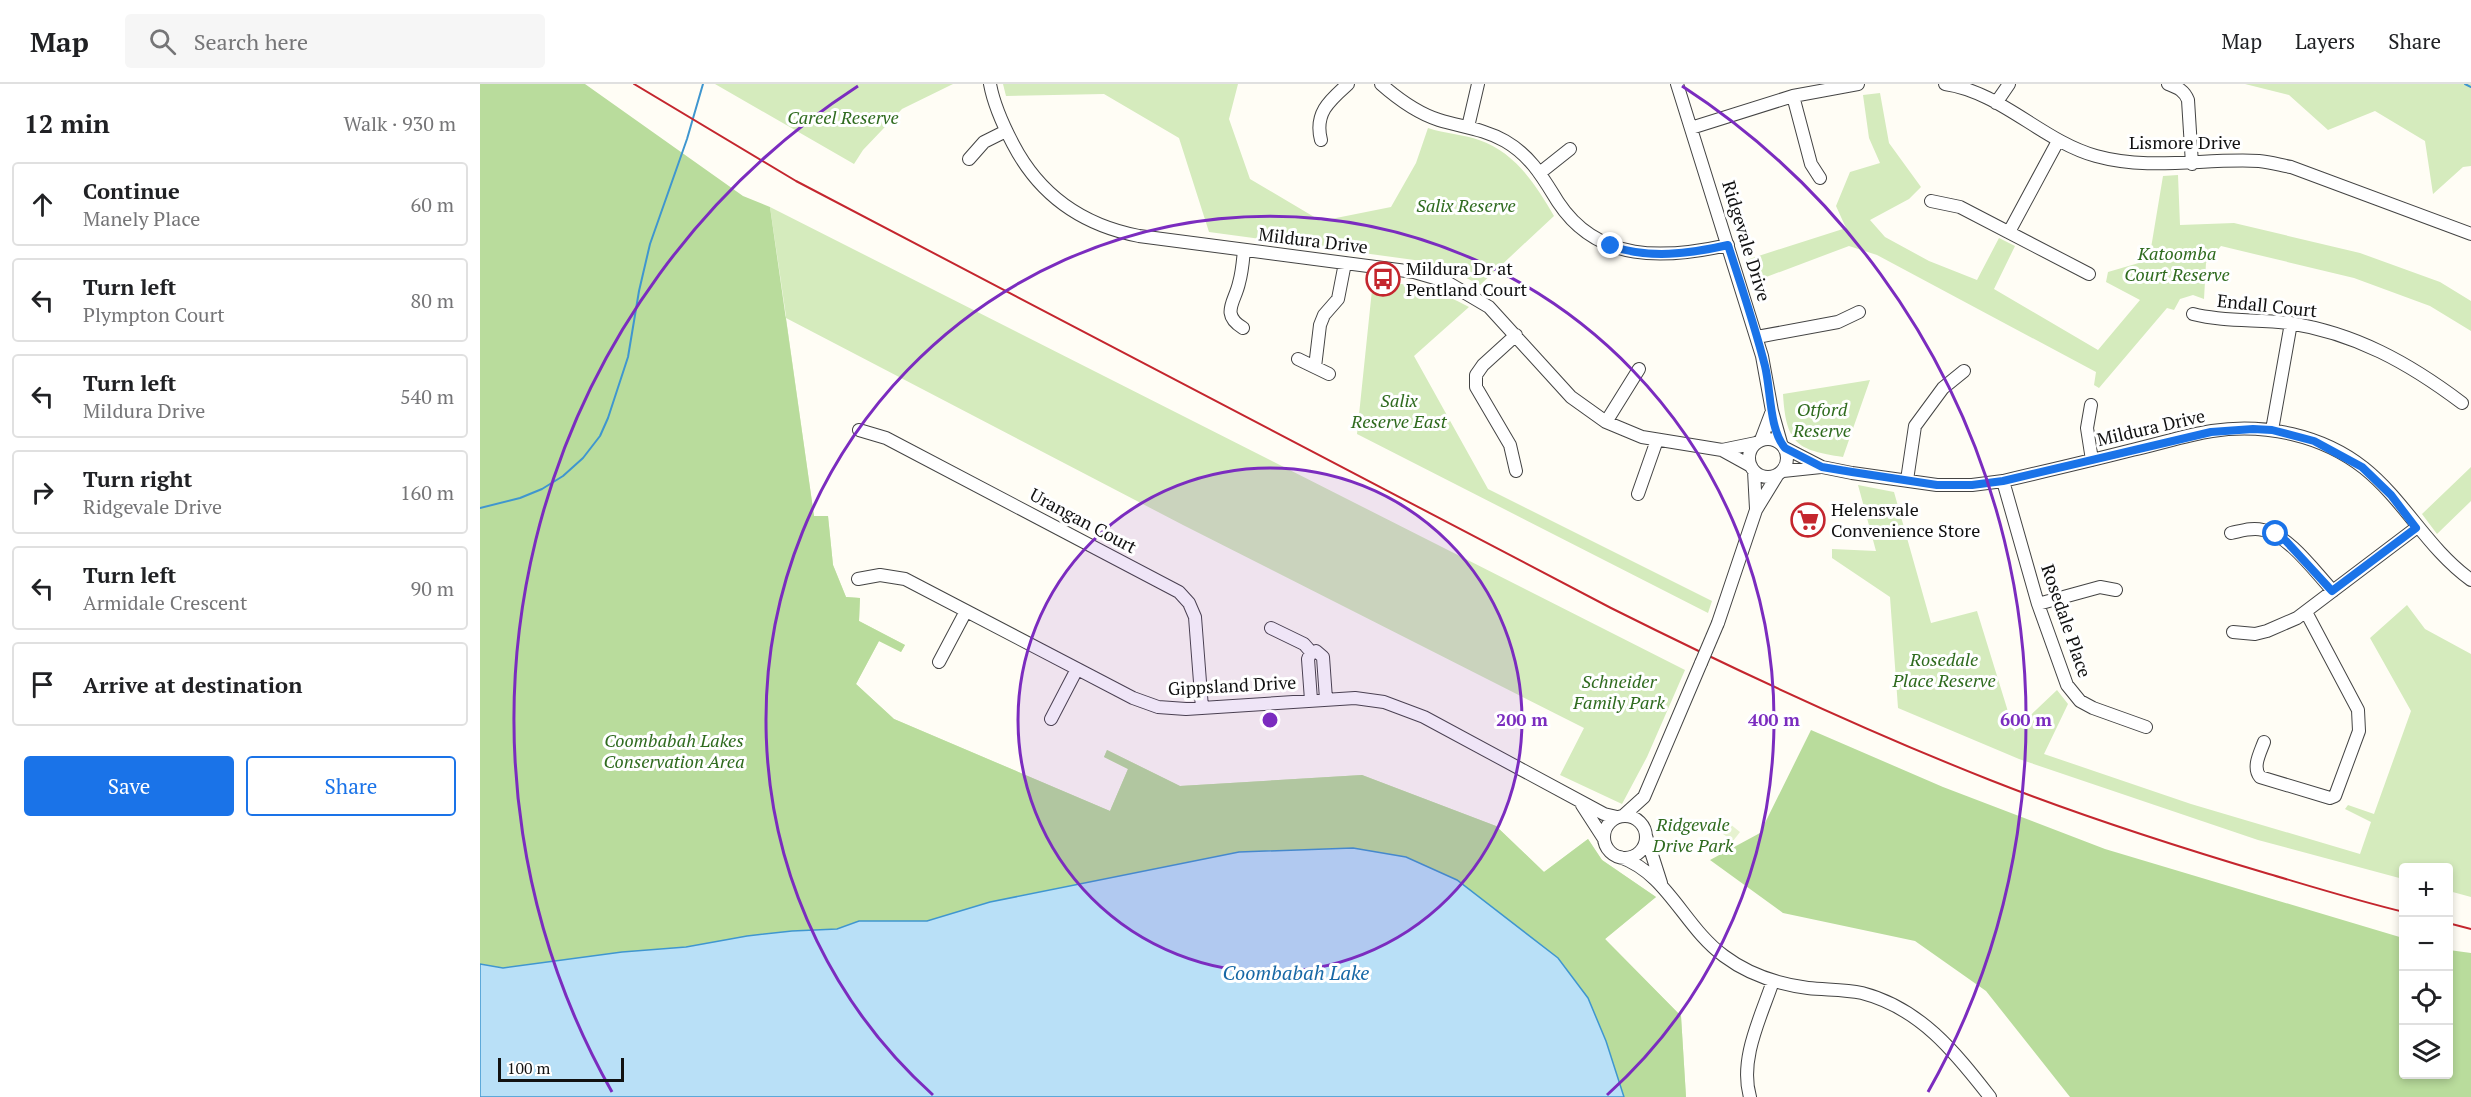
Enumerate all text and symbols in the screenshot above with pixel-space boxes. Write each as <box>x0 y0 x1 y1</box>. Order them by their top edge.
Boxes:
search box <box>125 14 545 68</box>
text: Map <box>30 23 89 60</box>
icon: search <box>146 25 179 58</box>
text: Search here <box>194 27 308 56</box>
text: Map <box>2221 27 2262 55</box>
text: Layers <box>2295 27 2355 55</box>
text: Share <box>2388 27 2441 55</box>
park label: Careel Reserve <box>787 105 899 129</box>
text: 12 min <box>24 106 110 140</box>
text: Walk · 930 m <box>344 110 456 137</box>
street label: Lismore Drive <box>2129 130 2241 154</box>
text: Continue <box>83 176 180 205</box>
street label: Ridgevale Drive <box>1717 177 1777 304</box>
icon: ahead <box>26 188 59 221</box>
text: 60 m <box>411 191 454 218</box>
park label: Salix Reserve <box>1416 193 1516 217</box>
text: Manely Place <box>83 205 200 232</box>
street label: Mildura Drive <box>1257 221 1369 259</box>
route end <box>1597 232 1623 258</box>
park label: Katoomba Court Reserve <box>2124 241 2230 286</box>
place label: Mildura Dr at Pentland Court <box>1406 256 1528 301</box>
bus stop icon: Mildura Dr at Pentland Court <box>1365 261 1401 297</box>
text: Turn left <box>83 272 176 301</box>
icon: left <box>26 284 59 317</box>
text: 80 m <box>411 287 454 314</box>
street label: Endall Court <box>2216 288 2319 322</box>
text: Plympton Court <box>83 301 225 328</box>
text: Turn left <box>83 368 176 397</box>
icon: left <box>26 380 59 413</box>
text: 540 m <box>400 383 454 410</box>
park label: Salix Reserve East <box>1350 388 1448 433</box>
text: Mildura Drive <box>83 397 205 424</box>
park label: Otford Reserve <box>1792 397 1851 442</box>
street label: Mildura Drive <box>2094 403 2207 451</box>
text: Turn right <box>83 464 192 493</box>
icon: right <box>26 476 59 509</box>
text: 160 m <box>400 479 454 506</box>
street label: Urangan Court <box>1026 482 1141 558</box>
text: Ridgevale Drive <box>83 493 222 520</box>
place label: Helensvale Convenience Store <box>1831 497 1980 542</box>
supermarket icon: Helensvale Convenience Store <box>1790 502 1826 538</box>
route start <box>2262 520 2288 546</box>
text: Turn left <box>83 560 176 589</box>
street label: Rosedale Place <box>2036 561 2098 680</box>
icon: left <box>26 572 59 605</box>
text: 90 m <box>411 575 454 602</box>
text: Armidale Crescent <box>83 589 247 616</box>
park label: Rosedale Place Reserve <box>1891 647 1996 692</box>
icon: arrive <box>26 668 59 701</box>
park label: Schneider Family Park <box>1572 669 1665 714</box>
text: Arrive at destination <box>83 670 302 699</box>
street label: Gippsland Drive <box>1167 670 1297 700</box>
text: 200 m <box>1496 707 1548 731</box>
text: 400 m <box>1748 707 1800 731</box>
text: 600 m <box>2000 707 2052 731</box>
centre of rings <box>1260 710 1280 730</box>
park label: Coombabah Lakes Conservation Area <box>603 728 745 773</box>
button: Save <box>24 756 234 816</box>
button: Share <box>246 756 456 816</box>
park label: Ridgevale Drive Park <box>1652 812 1734 857</box>
map controls <box>2399 863 2453 1079</box>
button: + <box>2399 863 2453 917</box>
button: − <box>2399 917 2453 971</box>
water label: Coombabah Lake <box>1223 959 1369 986</box>
button: locate <box>2399 971 2453 1025</box>
button: layers <box>2399 1025 2453 1079</box>
scale bar <box>498 1055 624 1082</box>
text: 100 m <box>507 1057 550 1079</box>

